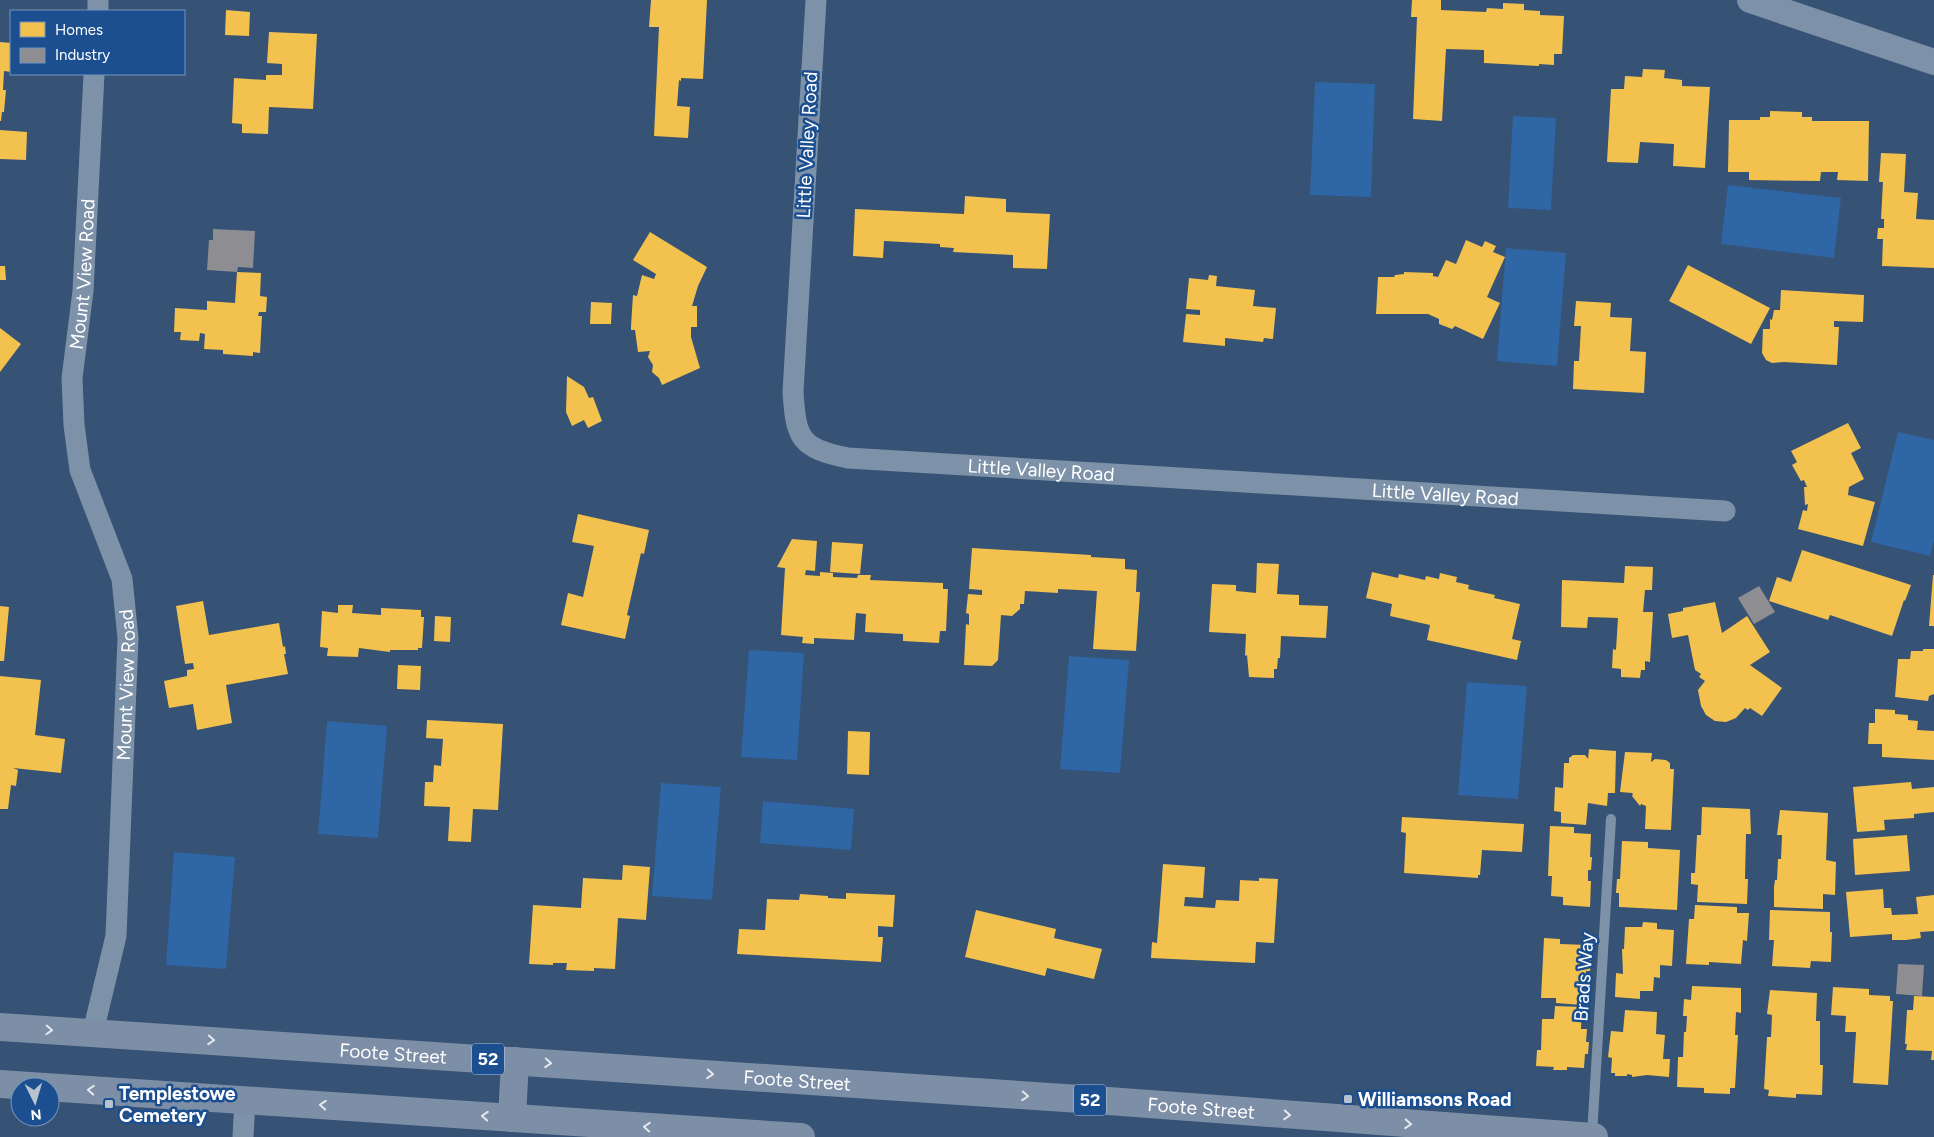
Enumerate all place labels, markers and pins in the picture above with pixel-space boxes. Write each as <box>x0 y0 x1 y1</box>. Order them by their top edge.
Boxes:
place label: Templestowe Cemetery <box>119 1082 236 1127</box>
place label: Williamsons Road <box>1358 1088 1512 1111</box>
marker: Williamsons Road <box>1342 1093 1354 1105</box>
marker: Templestowe Cemetery <box>103 1098 115 1110</box>

